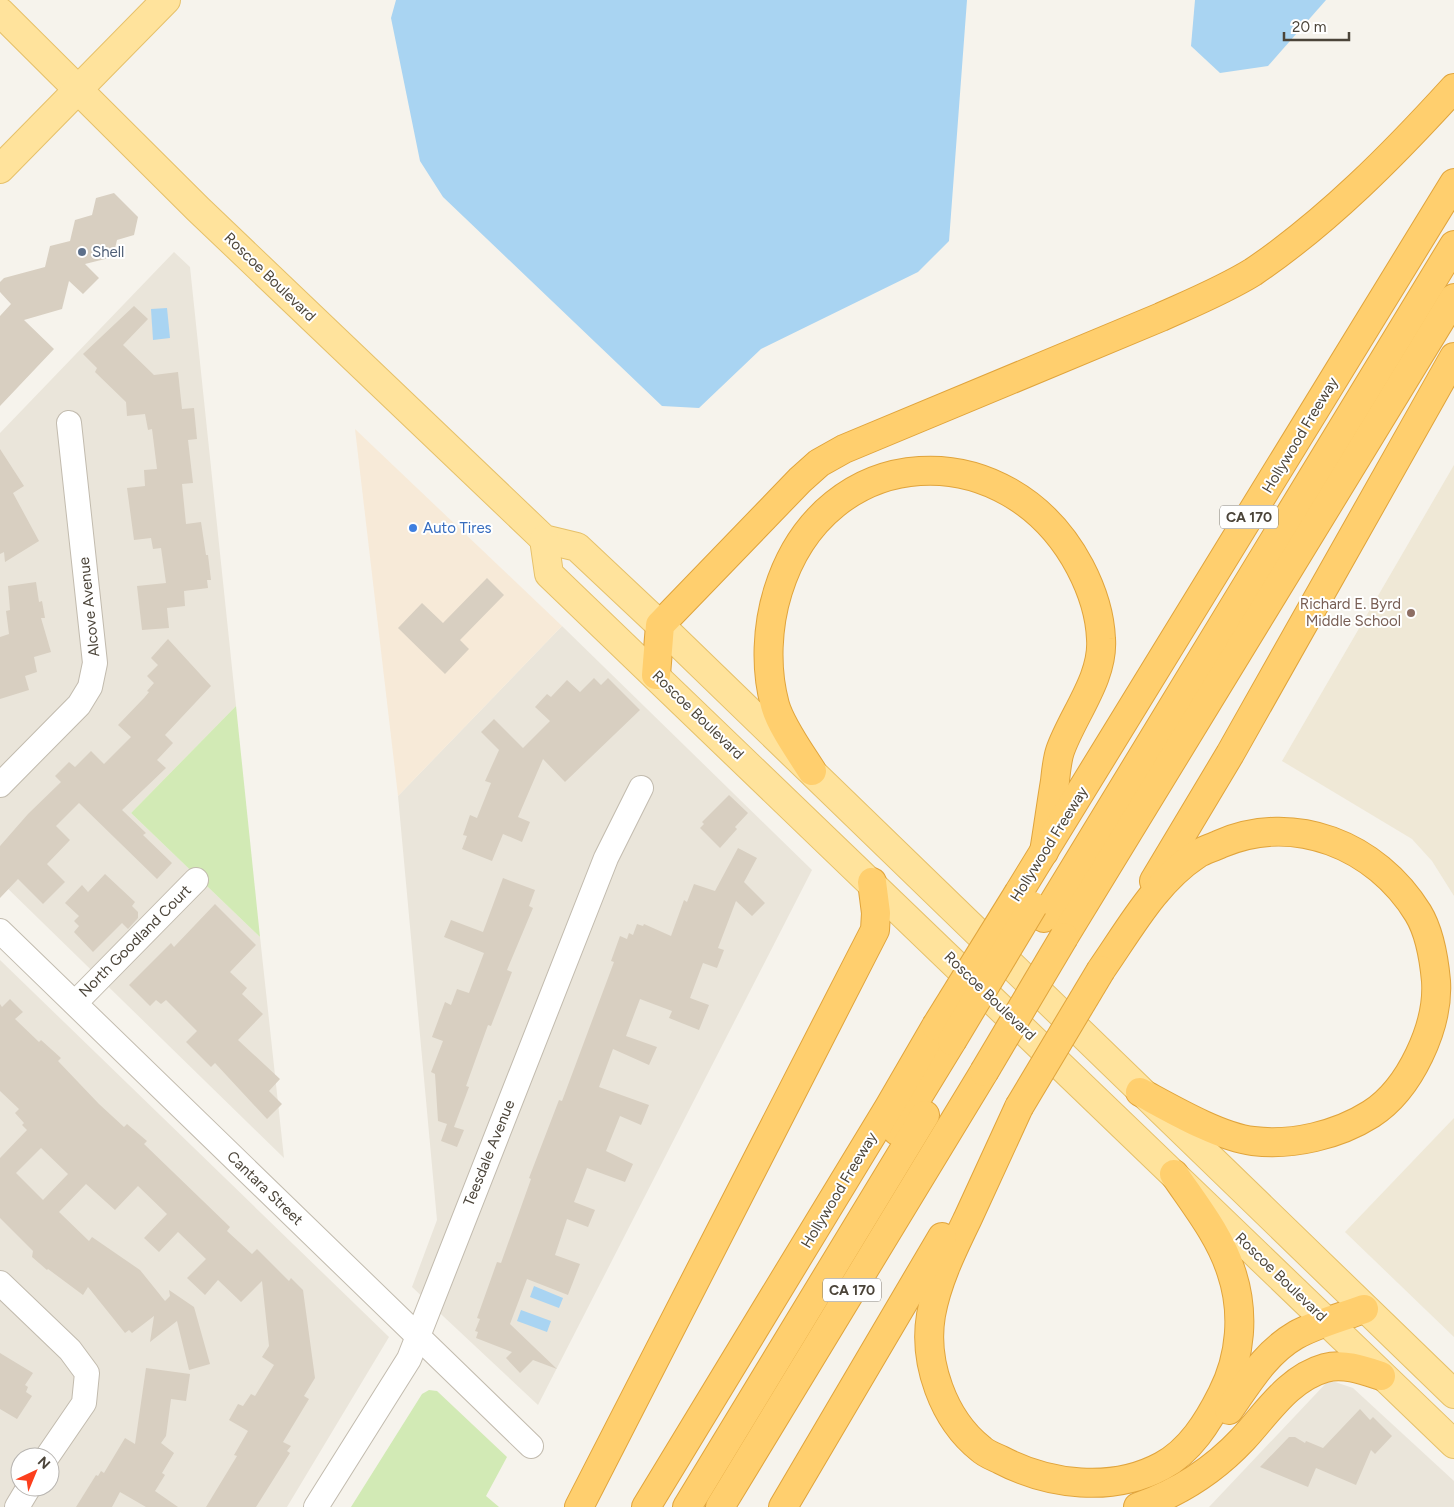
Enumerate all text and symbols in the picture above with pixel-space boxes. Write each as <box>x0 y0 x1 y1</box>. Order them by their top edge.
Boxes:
scale bar <box>1284 10 1349 42</box>
text: 20 m <box>1292 18 1326 36</box>
street label: Roscoe Boulevard <box>220 229 320 325</box>
place label: Shell <box>92 243 124 261</box>
marker: Shell <box>76 246 88 258</box>
street label: Hollywood Freeway <box>1258 374 1342 496</box>
road number: CA 170 <box>1220 506 1278 528</box>
place label: Auto Tires <box>423 519 492 537</box>
marker: Auto Tires <box>407 522 419 534</box>
street label: Alcove Avenue <box>75 556 103 658</box>
place label: Richard E. Byrd Middle School <box>1300 595 1401 630</box>
marker: Richard E. Byrd Middle School <box>1405 607 1417 619</box>
street label: Roscoe Boulevard <box>648 667 748 763</box>
street label: Hollywood Freeway <box>1006 783 1092 905</box>
street label: North Goodland Court <box>75 881 195 1001</box>
street label: Roscoe Boulevard <box>940 948 1040 1044</box>
street label: Teesdale Avenue <box>459 1097 519 1209</box>
street label: Hollywood Freeway <box>797 1129 881 1251</box>
street label: Cantara Street <box>223 1147 307 1229</box>
street label: Roscoe Boulevard <box>1231 1229 1331 1325</box>
road number: CA 170 <box>823 1278 881 1302</box>
north arrow <box>10 1447 60 1497</box>
text: N <box>34 1453 53 1473</box>

